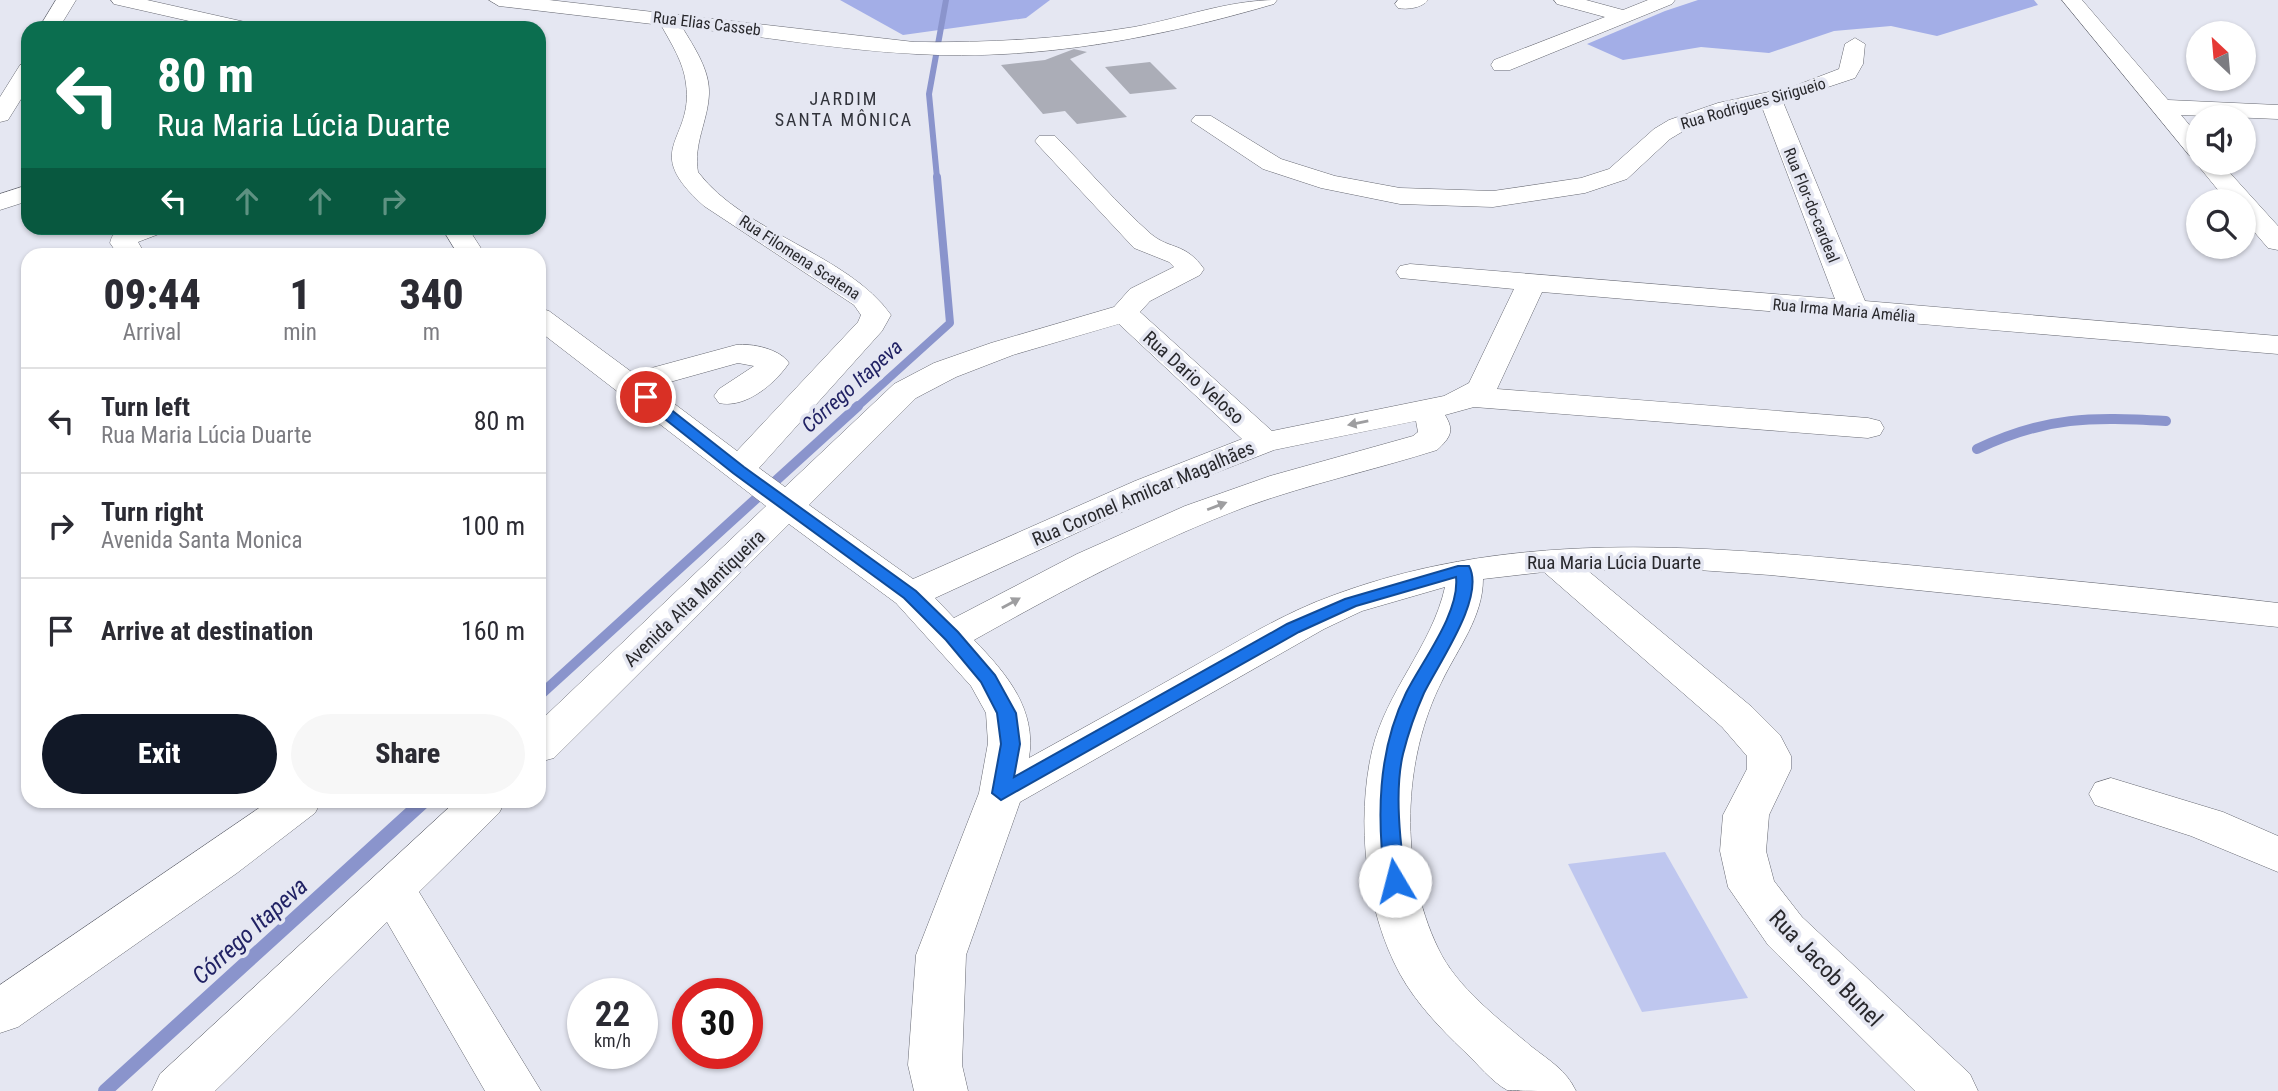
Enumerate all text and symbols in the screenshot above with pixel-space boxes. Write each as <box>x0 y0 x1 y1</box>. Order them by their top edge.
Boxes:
street label: Rua Elias Casseb <box>652 7 762 40</box>
north arrow <box>2186 21 2256 91</box>
map controls <box>2186 21 2256 259</box>
text: 80 m <box>157 47 254 104</box>
icon: left <box>42 49 133 140</box>
street label: Rua Rodrigues Sirigueio <box>1678 74 1828 133</box>
district label: JARDIM SANTA MÔNICA <box>775 88 913 130</box>
button: sound <box>2186 105 2256 175</box>
text: Rua Maria Lúcia Duarte <box>157 106 450 144</box>
street label: Rua Flor-do-cardeal <box>1780 145 1843 265</box>
icon: left <box>155 182 193 220</box>
icon: ahead <box>228 182 266 220</box>
icon: ahead <box>301 182 339 220</box>
icon: right <box>374 182 412 220</box>
button: search <box>2186 189 2256 259</box>
street label: Rua Filomena Scatena <box>736 211 864 304</box>
text: 09:44 <box>103 270 201 319</box>
text: 1 <box>289 270 311 319</box>
text: 340 <box>399 270 464 319</box>
street label: Rua Irma Maria Amélia <box>1772 295 1916 326</box>
text: Arrival <box>123 319 181 346</box>
text: min <box>283 319 317 346</box>
text: m <box>423 319 440 346</box>
street label: Rua Dario Veloso <box>1138 326 1249 429</box>
water label: Córrego Itapeva <box>797 335 907 437</box>
pin <box>616 367 676 427</box>
icon: arrive <box>627 378 665 416</box>
text: Turn left <box>101 392 190 422</box>
icon: left <box>42 402 80 440</box>
text: 80 m <box>474 406 525 436</box>
one-way arrow <box>1347 418 1369 429</box>
text: Rua Maria Lúcia Duarte <box>101 422 312 449</box>
street label: Rua Coronel Amilcar Magalhães <box>1029 436 1258 551</box>
text: Turn right <box>101 497 203 527</box>
one-way arrow <box>1206 500 1227 511</box>
icon: right <box>42 507 80 545</box>
text: 100 m <box>461 511 525 541</box>
street label: Avenida Alta Mantiqueira <box>619 525 770 672</box>
text: Avenida Santa Monica <box>101 527 302 554</box>
street label: Rua Maria Lúcia Duarte <box>1527 551 1701 574</box>
one-way arrow <box>1002 597 1021 609</box>
icon: arrive <box>42 612 80 650</box>
text: Arrive at destination <box>101 616 313 646</box>
text: 160 m <box>461 616 525 646</box>
button: Exit <box>42 714 277 794</box>
button: Share <box>291 714 525 794</box>
position arrow <box>1358 844 1432 918</box>
water label: Córrego Itapeva <box>187 872 313 990</box>
street label: Rua Jacob Bunel <box>1763 905 1888 1032</box>
speed limit sign: 30 <box>672 978 763 1069</box>
text: 22 <box>595 994 630 1035</box>
text: km/h <box>594 1030 631 1051</box>

